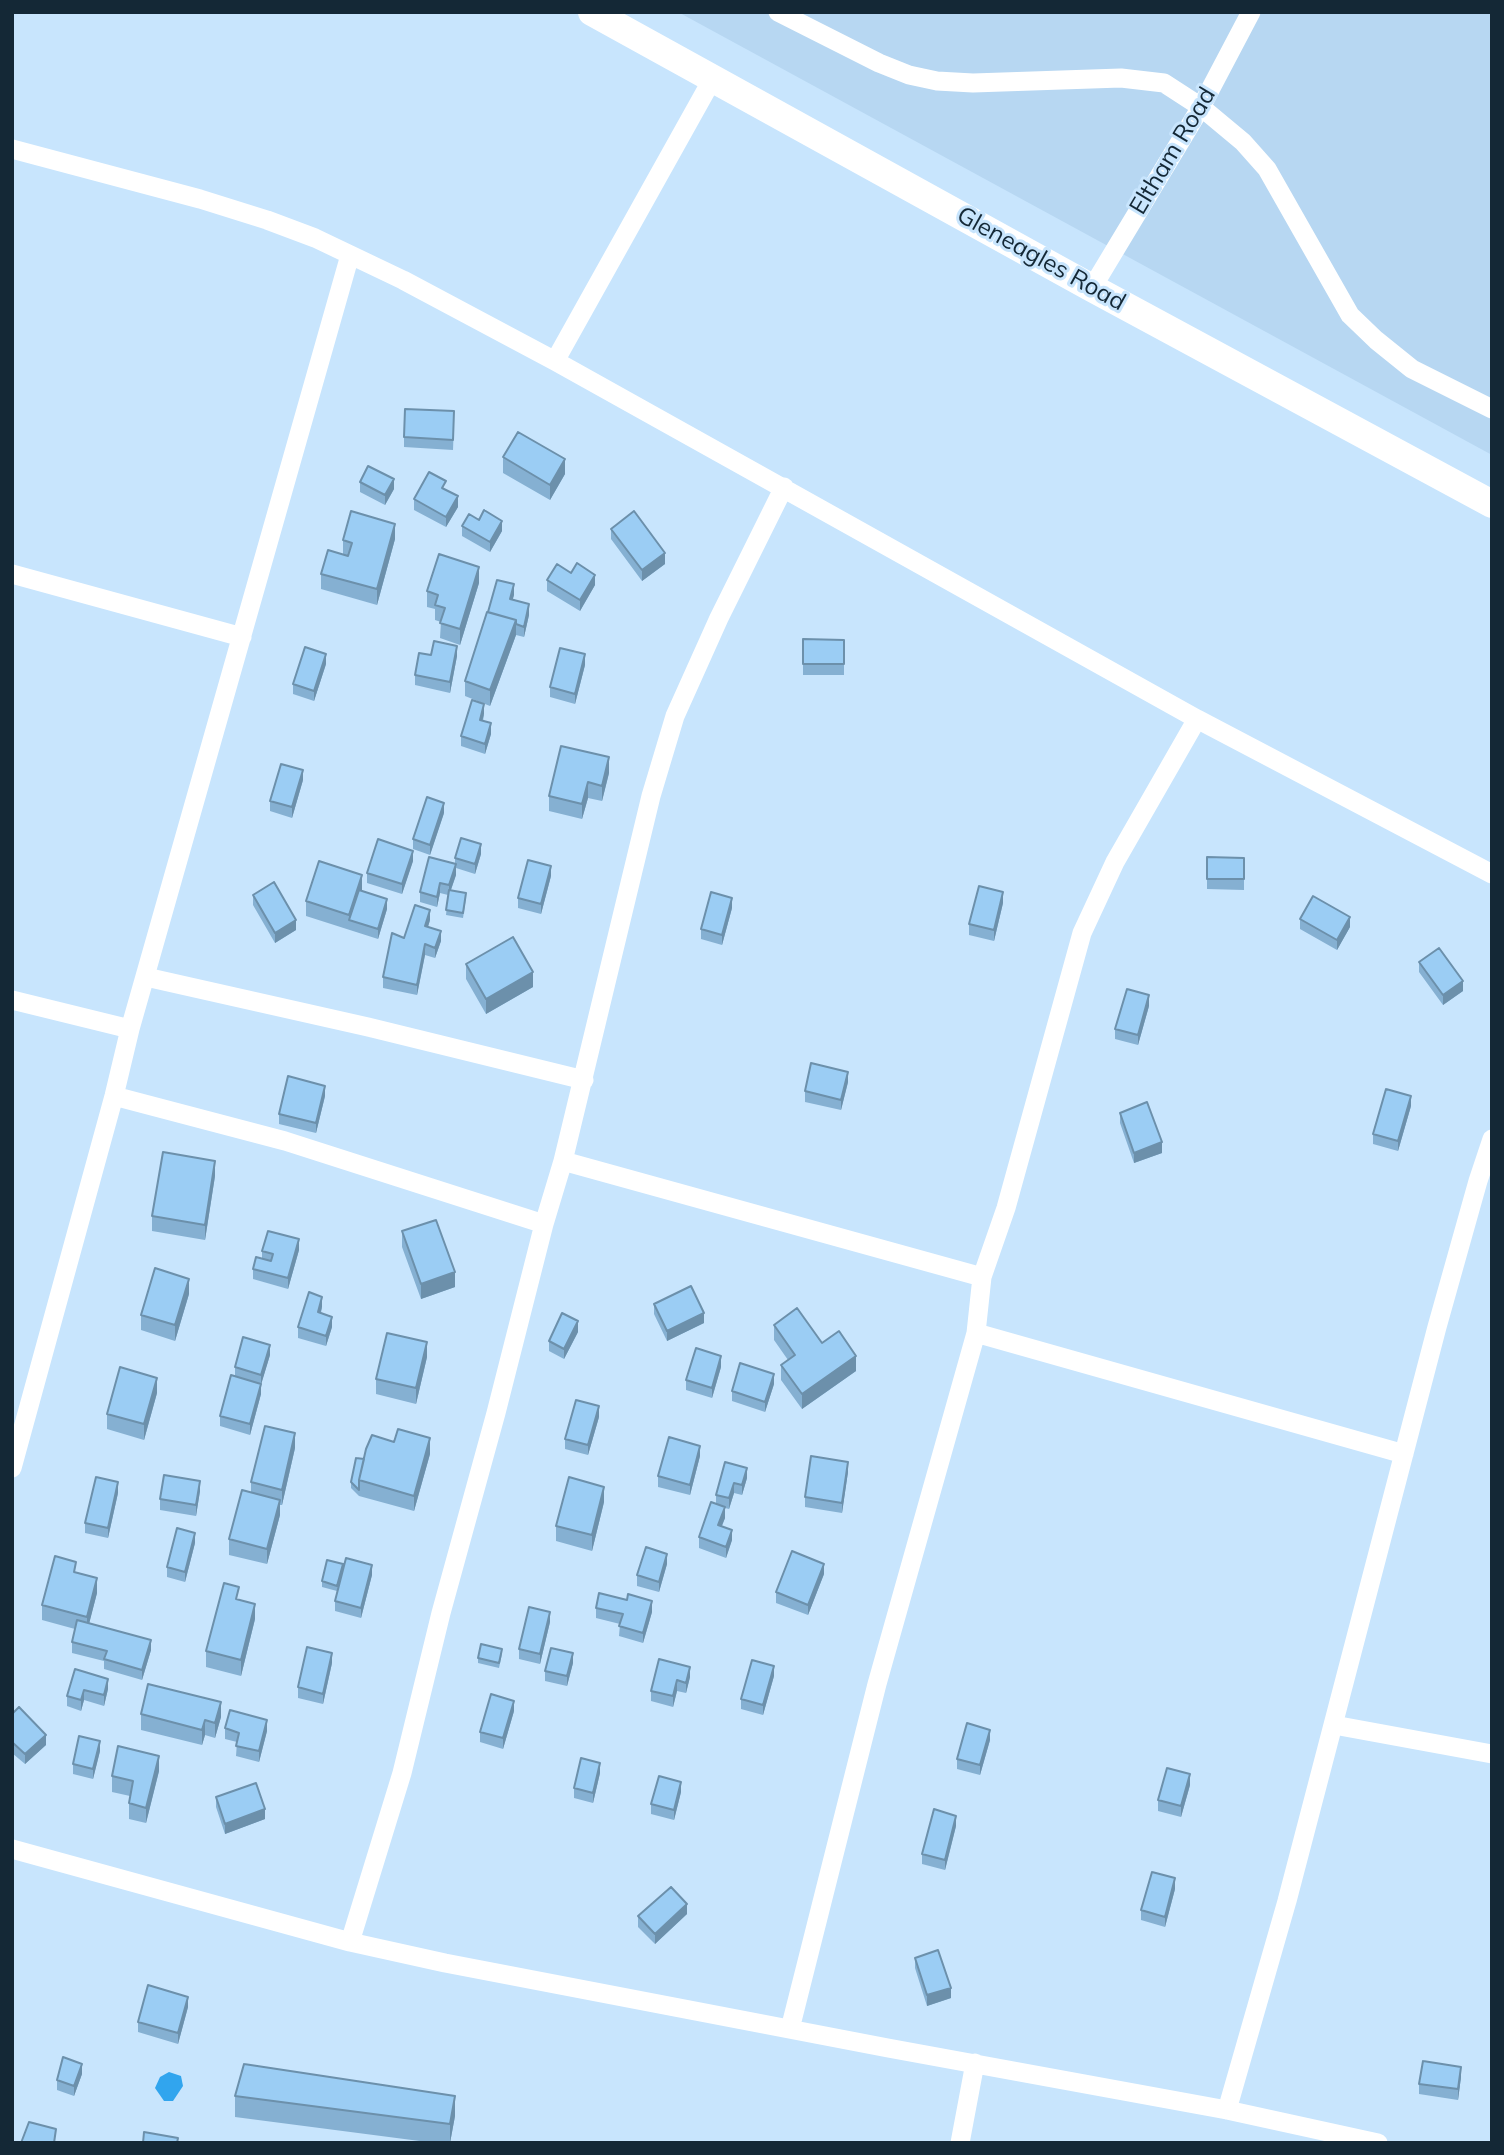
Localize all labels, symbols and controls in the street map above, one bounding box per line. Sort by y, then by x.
street label: Eltham Road [1124,82,1222,220]
street label: Gleneagles Road [952,201,1130,317]

